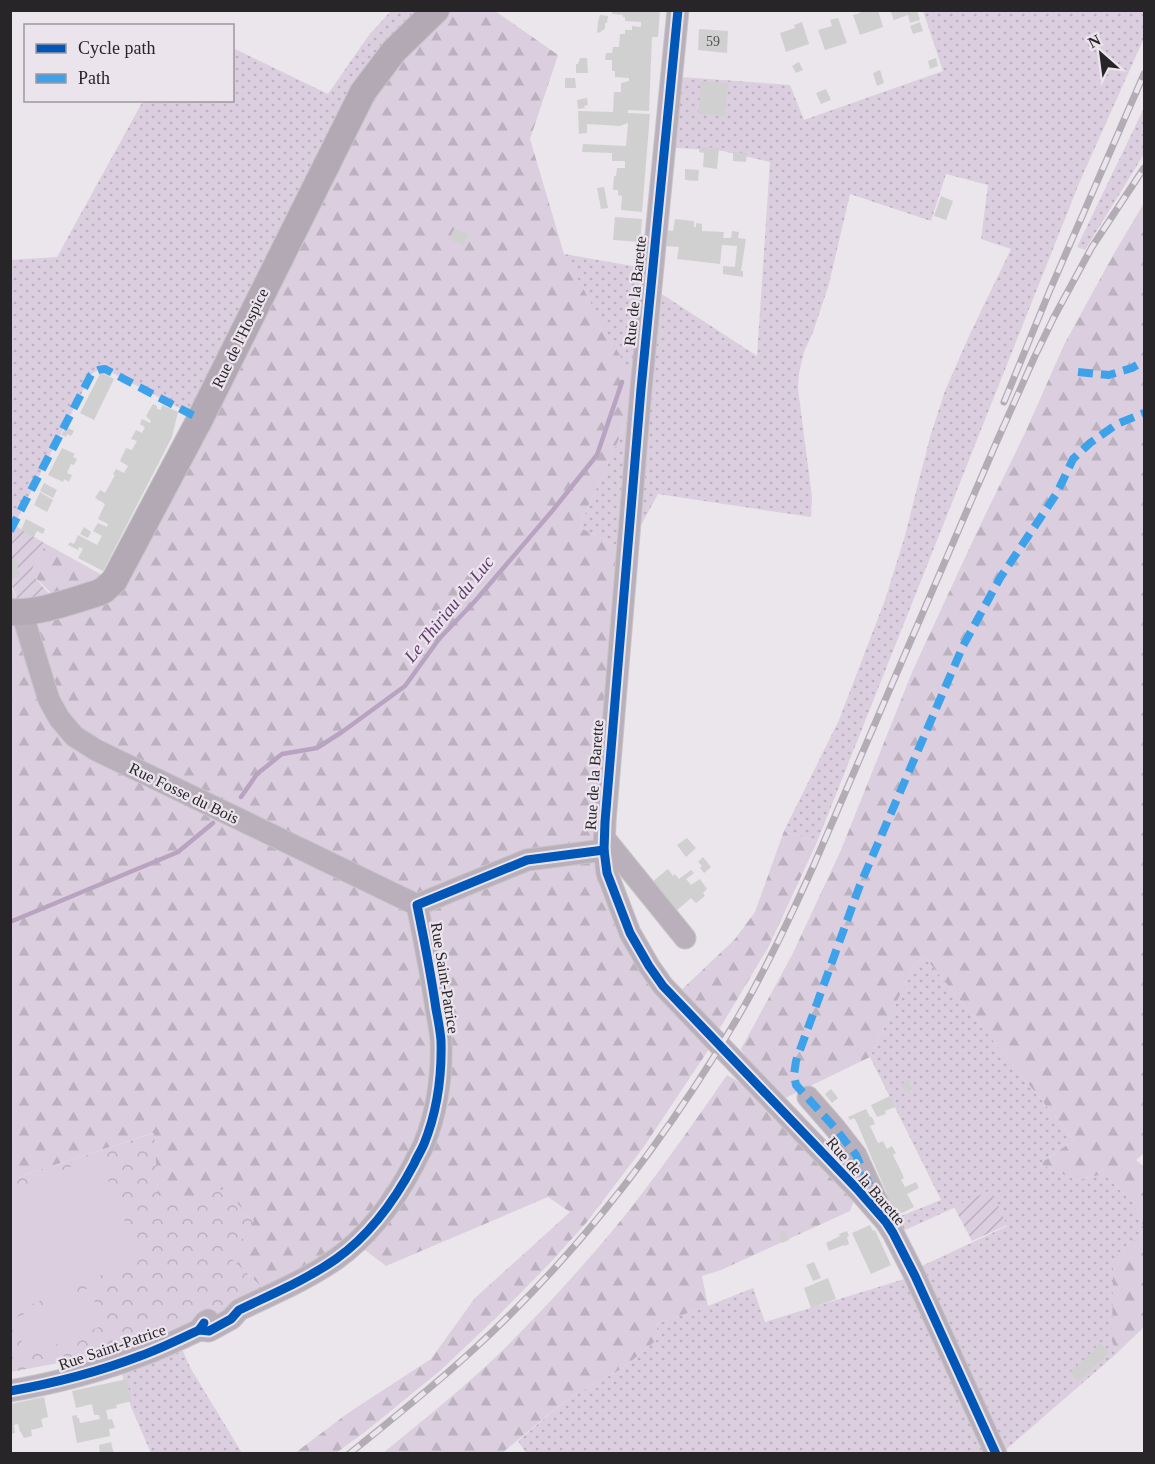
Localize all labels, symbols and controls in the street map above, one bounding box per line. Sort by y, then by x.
legend [24,24,234,102]
north arrow [1071,24,1131,84]
text: N [1085,31,1104,51]
house number: 59 [706,34,720,49]
text: Cycle path [78,38,155,58]
text: Path [78,68,110,88]
street label: Rue de la Barette [621,235,649,347]
street label: Rue de l'Hospice [209,285,272,391]
water label: Le Thiriau du Luc [400,552,498,667]
street label: Rue de la Barette [582,719,606,831]
street label: Rue Fosse du Bois [127,759,241,827]
street label: Rue Saint-Patrice [428,921,462,1035]
street label: Rue de la Barette [823,1134,909,1228]
street label: Rue Saint-Patrice [56,1321,168,1373]

